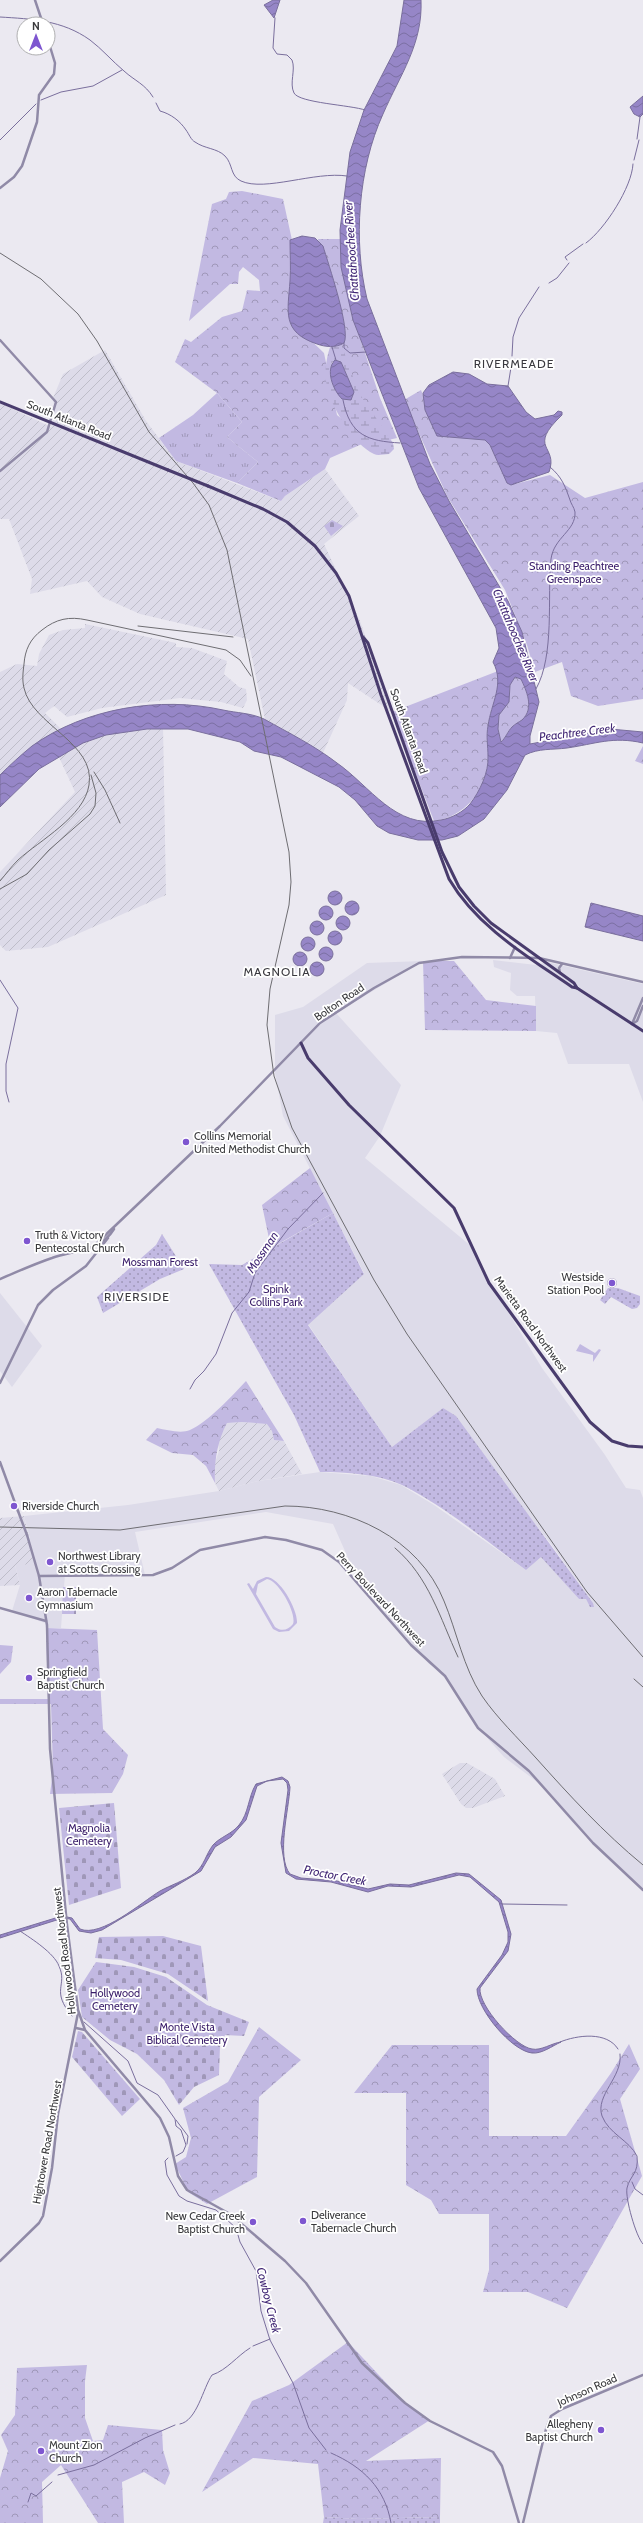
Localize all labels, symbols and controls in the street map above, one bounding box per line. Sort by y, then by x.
north arrow [16,16,56,56]
text: N [32,19,40,33]
water label: Chattahoochee River [340,199,362,301]
district label: RIVERMEADE [474,356,554,371]
street label: South Atlanta Road [25,397,113,443]
park label: Standing Peachtree Greenspace [529,559,619,586]
water label: Chattahoochee River [490,586,543,685]
street label: South Atlanta Road [387,686,431,776]
water label: Peachtree Creek [538,720,617,744]
district label: MAGNOLIA [243,964,311,979]
street label: Bolton Road [311,980,367,1024]
place label: Collins Memorial United Methodist Church [194,1129,310,1156]
marker: Collins Memorial United Methodist Church [181,1137,191,1147]
place label: Truth & Victory Pentecostal Church [35,1228,125,1255]
water label: Mossman [242,1228,281,1276]
marker: Truth & Victory Pentecostal Church [22,1236,32,1246]
park label: Mossman Forest [122,1255,198,1269]
place label: Westside Station Pool [547,1270,604,1297]
street label: Marietta Road Northwest [491,1273,571,1375]
marker: Westside Station Pool [607,1278,617,1288]
park label: Spink Collins Park [249,1282,303,1309]
district label: RIVERSIDE [104,1289,170,1304]
place label: Riverside Church [22,1499,99,1513]
marker: Riverside Church [9,1501,19,1511]
place label: Northwest Library at Scotts Crossing [58,1549,141,1576]
street label: Perry Boulevard Northwest [333,1549,429,1649]
marker: Northwest Library at Scotts Crossing [45,1557,55,1567]
place label: Aaron Tabernacle Gymnasium [37,1585,118,1612]
marker: Aaron Tabernacle Gymnasium [24,1593,34,1603]
place label: Springfield Baptist Church [37,1665,105,1692]
marker: Springfield Baptist Church [24,1673,34,1683]
park label: Magnolia Cemetery [66,1821,112,1848]
water label: Proctor Creek [302,1862,368,1889]
street label: Hollywood Road Northwest [49,1886,79,2015]
park label: Hollywood Cemetery [90,1986,140,2013]
park label: Monte Vista Biblical Cemetery [146,2020,228,2047]
street label: Hightower Road Northwest [29,2079,65,2205]
place label: Deliverance Tabernacle Church [311,2208,397,2235]
place label: New Cedar Creek Baptist Church [166,2209,245,2236]
marker: Deliverance Tabernacle Church [298,2216,308,2226]
marker: New Cedar Creek Baptist Church [248,2217,258,2227]
water label: Cowboy Creek [254,2265,285,2335]
street label: Johnson Road [554,2371,619,2410]
place label: Allegheny Baptist Church [526,2417,593,2444]
marker: Allegheny Baptist Church [596,2425,606,2435]
place label: Mount Zion Church [49,2438,102,2465]
marker: Mount Zion Church [36,2446,46,2456]

